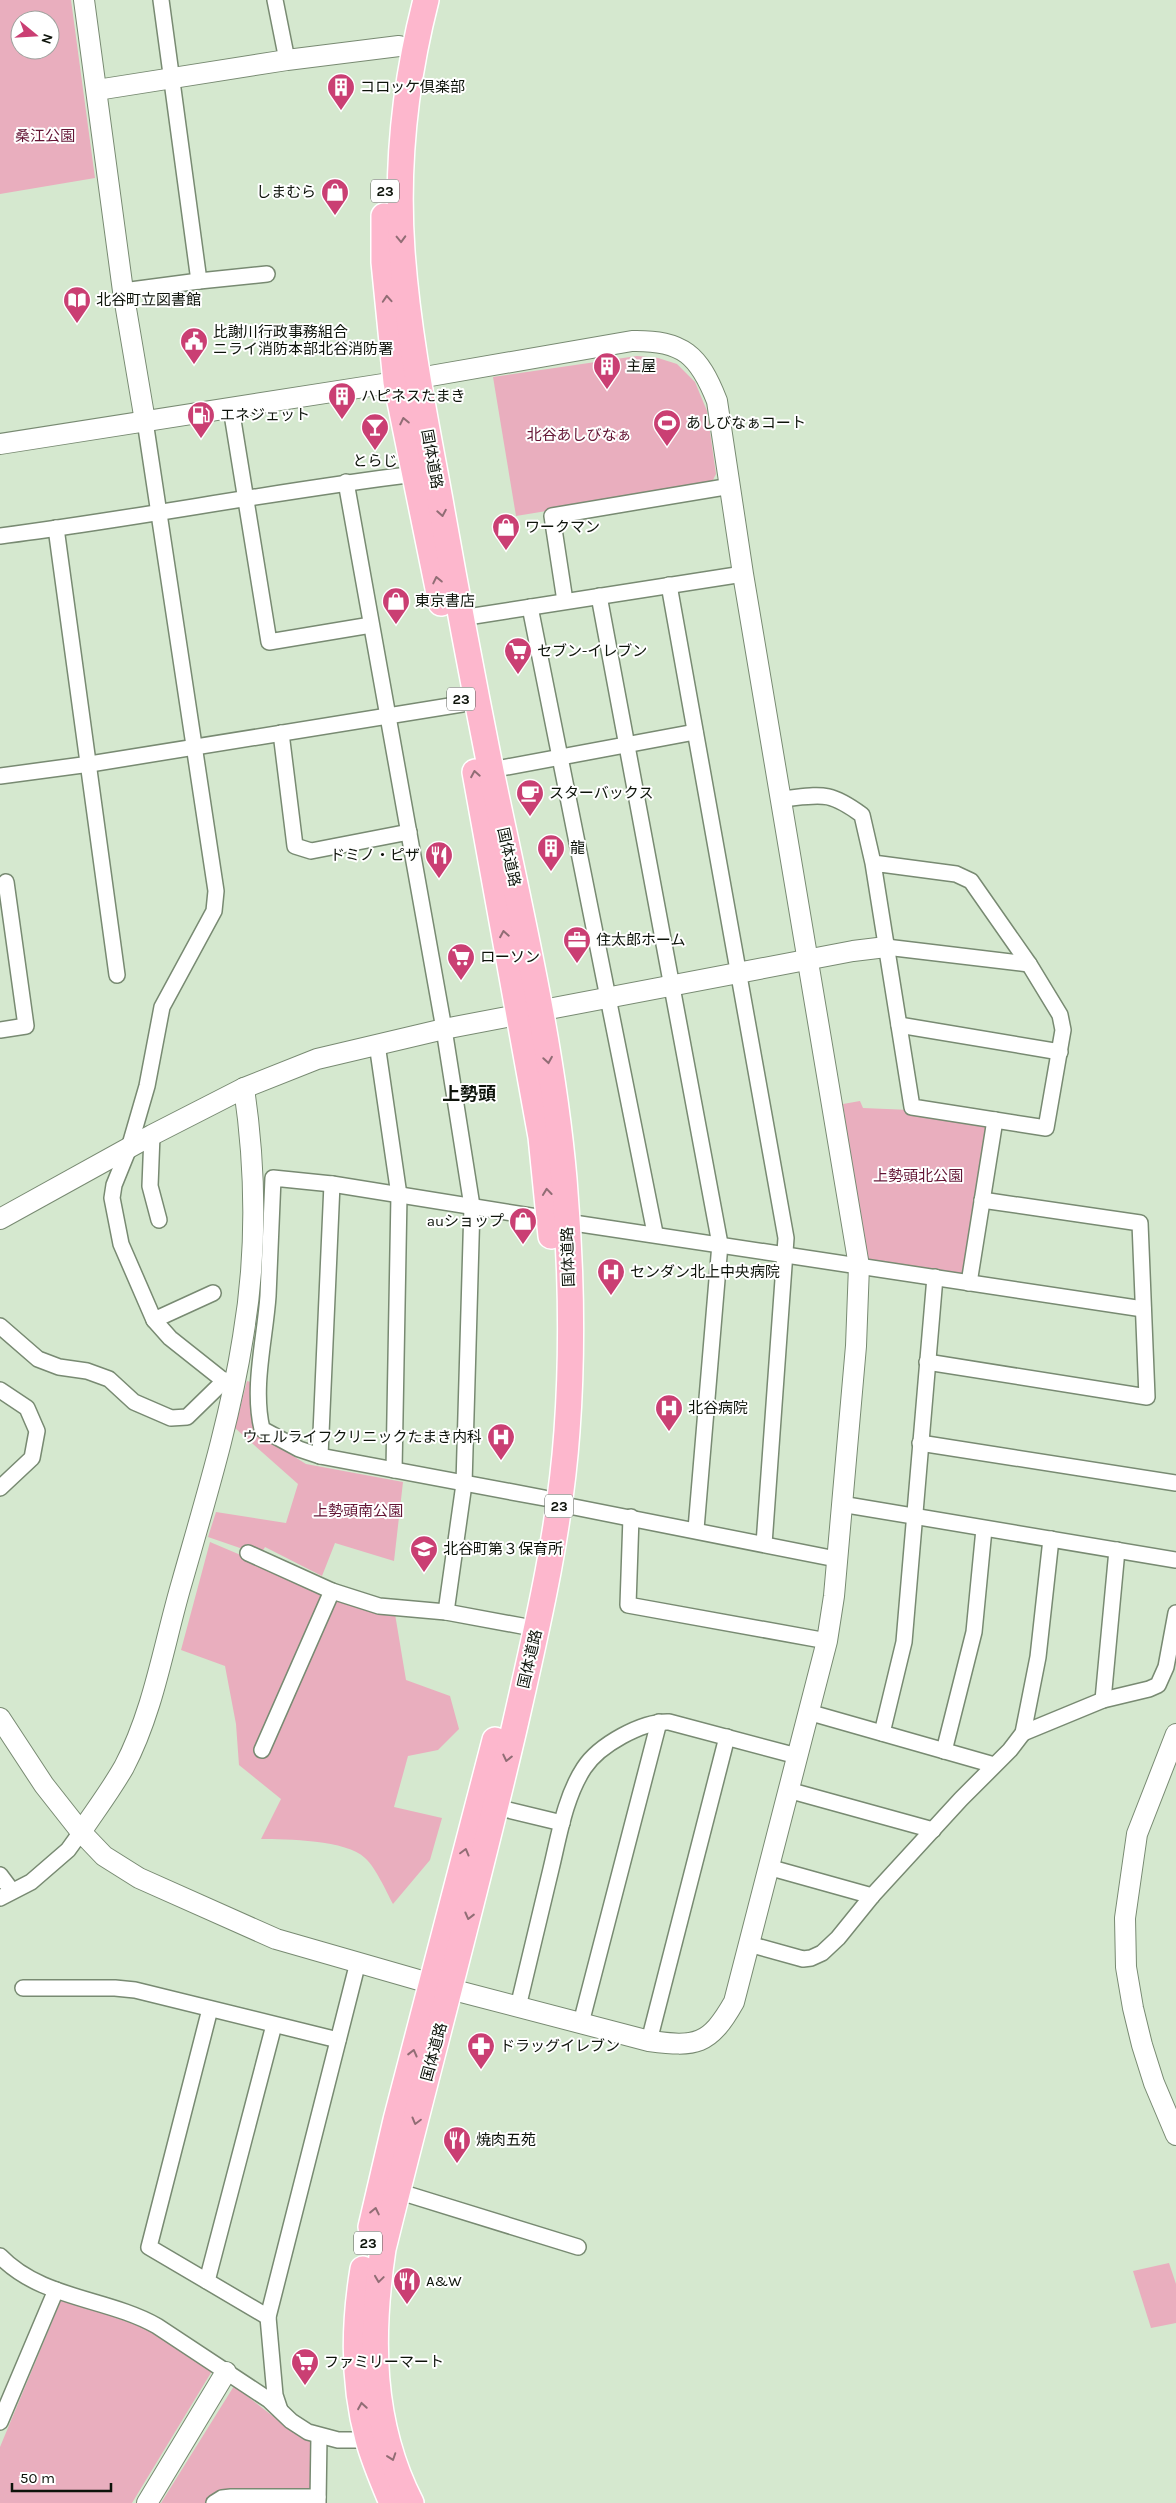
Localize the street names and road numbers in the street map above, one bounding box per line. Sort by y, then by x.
road number: 23 [371,180,399,202]
street label: 国体道路 [418,428,446,490]
road number: 23 [447,688,475,711]
street label: 国体道路 [494,826,524,888]
street label: 国体道路 [558,1227,578,1287]
road number: 23 [545,1494,573,1518]
street label: 国体道路 [514,1628,546,1690]
street label: 国体道路 [418,2021,450,2083]
road number: 23 [354,2232,382,2254]

